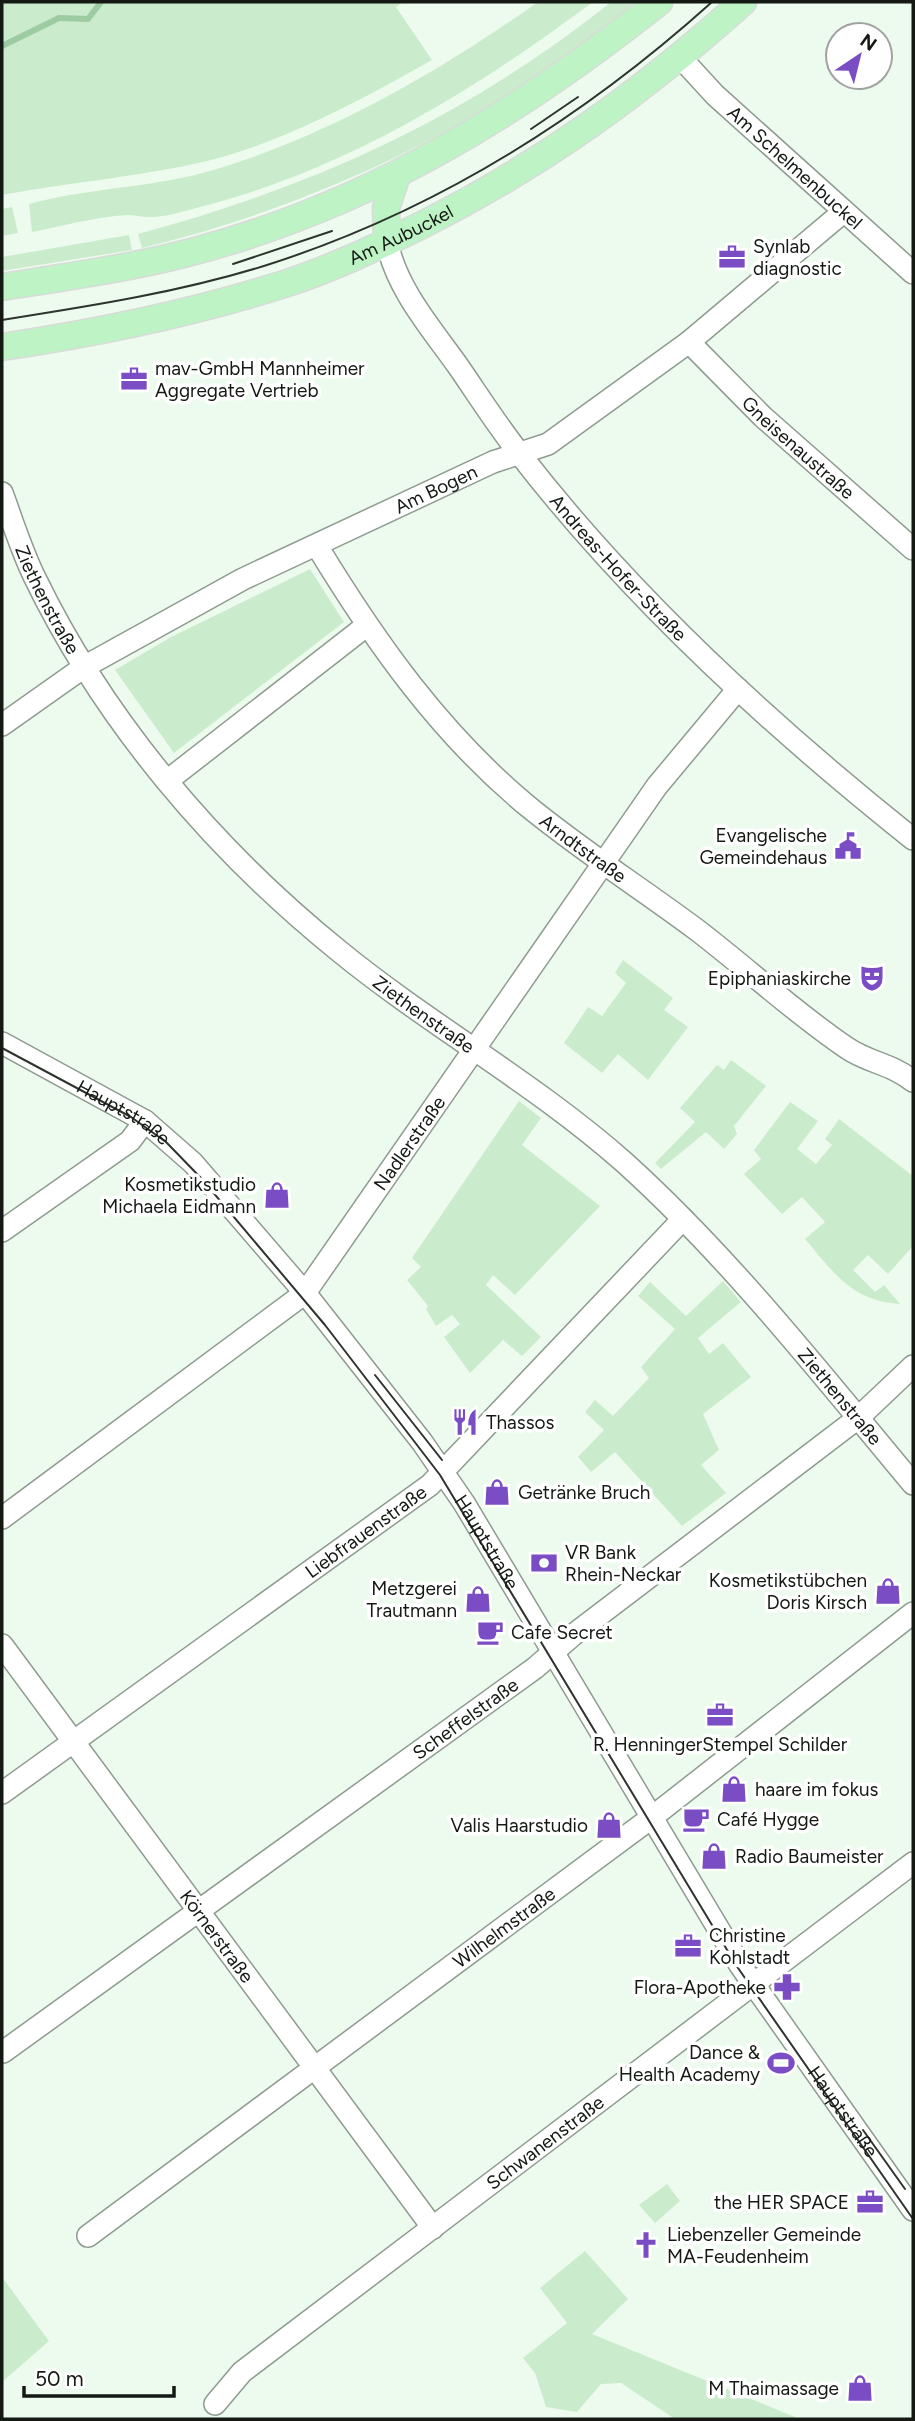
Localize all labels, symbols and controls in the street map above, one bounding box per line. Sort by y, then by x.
north arrow [824,21,894,91]
text: N [856,29,881,56]
street label: Am Schelmenbuckel [723,101,867,234]
street label: Am Aubuckel [345,200,457,270]
place label: Synlab diagnostic [753,235,842,280]
office icon: Synlab diagnostic [717,242,747,272]
place label: mav-GmbH Mannheimer Aggregate Vertrieb [155,357,365,402]
office icon: mav-GmbH Mannheimer Aggregate Vertrieb [119,364,149,394]
street label: Gneisenaustraße [737,391,859,504]
street label: Am Bogen [391,460,481,518]
street label: Andreas-Hofer-Straße [545,490,691,646]
street label: Ziethenstraße [10,542,85,658]
street label: Arndtstraße [535,809,631,888]
place label: Evangelische Gemeindehaus [699,824,827,869]
public building icon: Evangelische Gemeindehaus [833,831,863,861]
theatre icon: Epiphaniaskirche [857,963,887,993]
place label: Epiphaniaskirche [708,967,851,990]
street label: Ziethenstraße [368,971,479,1058]
street label: Hauptstraße [73,1075,175,1150]
street label: Nadlerstraße [369,1092,450,1195]
place label: Kosmetikstudio Michaela Eidmann [102,1173,256,1218]
shop icon: Kosmetikstudio Michaela Eidmann [262,1180,292,1210]
street label: Ziethenstraße [793,1344,887,1450]
restaurant icon: Thassos [450,1407,480,1437]
place label: Thassos [486,1411,555,1434]
shop icon: Getränke Bruch [482,1477,512,1507]
street label: Liebfrauenstraße [301,1480,431,1583]
place label: Getränke Bruch [518,1481,650,1504]
street label: Hauptstraße [450,1490,524,1594]
place label: VR Bank Rhein-Neckar [565,1541,682,1586]
bank icon: VR Bank Rhein-Neckar [529,1548,559,1578]
place label: Kosmetikstübchen Doris Kirsch [709,1569,867,1614]
shop icon: Kosmetikstübchen Doris Kirsch [873,1576,903,1606]
place label: Metzgerei Trautmann [366,1577,457,1622]
shop icon: Metzgerei Trautmann [463,1584,493,1614]
cafe icon: Cafe Secret [475,1617,505,1647]
place label: Cafe Secret [511,1621,613,1644]
street label: Scheffelstraße [408,1673,523,1765]
office icon: R. HenningerStempel Schilder [705,1700,735,1730]
place label: R. HenningerStempel Schilder [593,1733,848,1756]
shop icon: haare im fokus [719,1774,749,1804]
place label: haare im fokus [755,1778,879,1801]
cafe icon: Café Hygge [681,1804,711,1834]
place label: Café Hygge [717,1808,819,1831]
shop icon: Valis Haarstudio [594,1810,624,1840]
place label: Valis Haarstudio [450,1814,588,1837]
shop icon: Radio Baumeister [699,1841,729,1871]
place label: Radio Baumeister [735,1845,884,1868]
street label: Wilhelmstraße [449,1882,560,1973]
street label: Körnerstraße [175,1885,259,1987]
place label: Christine Kohlstadt [709,1924,790,1969]
office icon: Christine Kohlstadt [673,1931,703,1961]
pharmacy icon: Flora-Apotheke [772,1972,802,2002]
place label: Flora-Apotheke [634,1976,766,1999]
place label: Dance & Health Academy [619,2041,761,2086]
sports icon: Dance & Health Academy [766,2048,796,2078]
street label: Hauptstraße [803,2062,883,2162]
street label: Schwanenstraße [482,2091,609,2195]
office icon: the HER SPACE [855,2187,885,2217]
place label: the HER SPACE [714,2191,849,2214]
place label: Liebenzeller Gemeinde MA-Feudenheim [667,2223,861,2268]
church icon: Liebenzeller Gemeinde MA-Feudenheim [631,2230,661,2260]
scale bar [24,2354,175,2398]
text: 50 m [35,2366,84,2391]
shop icon: M Thaimassage [845,2373,875,2403]
place label: M Thaimassage [708,2377,839,2400]

